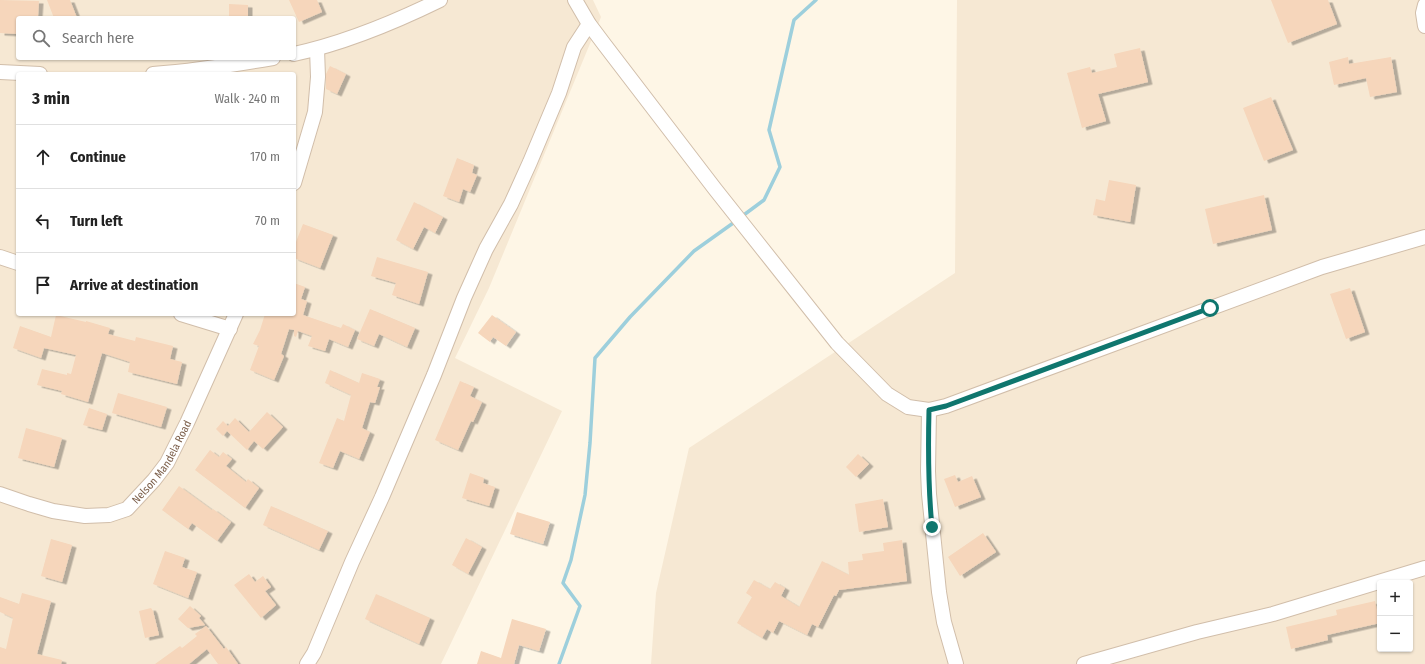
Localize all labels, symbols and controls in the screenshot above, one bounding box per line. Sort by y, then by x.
search box [16,16,296,60]
icon: search [30,27,52,49]
text: Search here [62,29,134,47]
text: 3 min [32,88,70,109]
text: Walk · 240 m [214,91,280,106]
icon: ahead [32,146,54,168]
text: Continue [70,148,126,166]
text: 170 m [250,149,280,164]
icon: left [32,210,54,232]
text: Turn left [70,212,123,230]
text: 70 m [255,213,280,228]
icon: arrive [32,274,54,296]
text: Arrive at destination [70,276,198,294]
route start [1201,299,1219,317]
street label: Nelson Mandela Road [129,418,194,506]
route end [923,518,941,536]
map controls [1377,580,1413,652]
button: + [1377,580,1413,616]
button: − [1377,616,1413,652]

